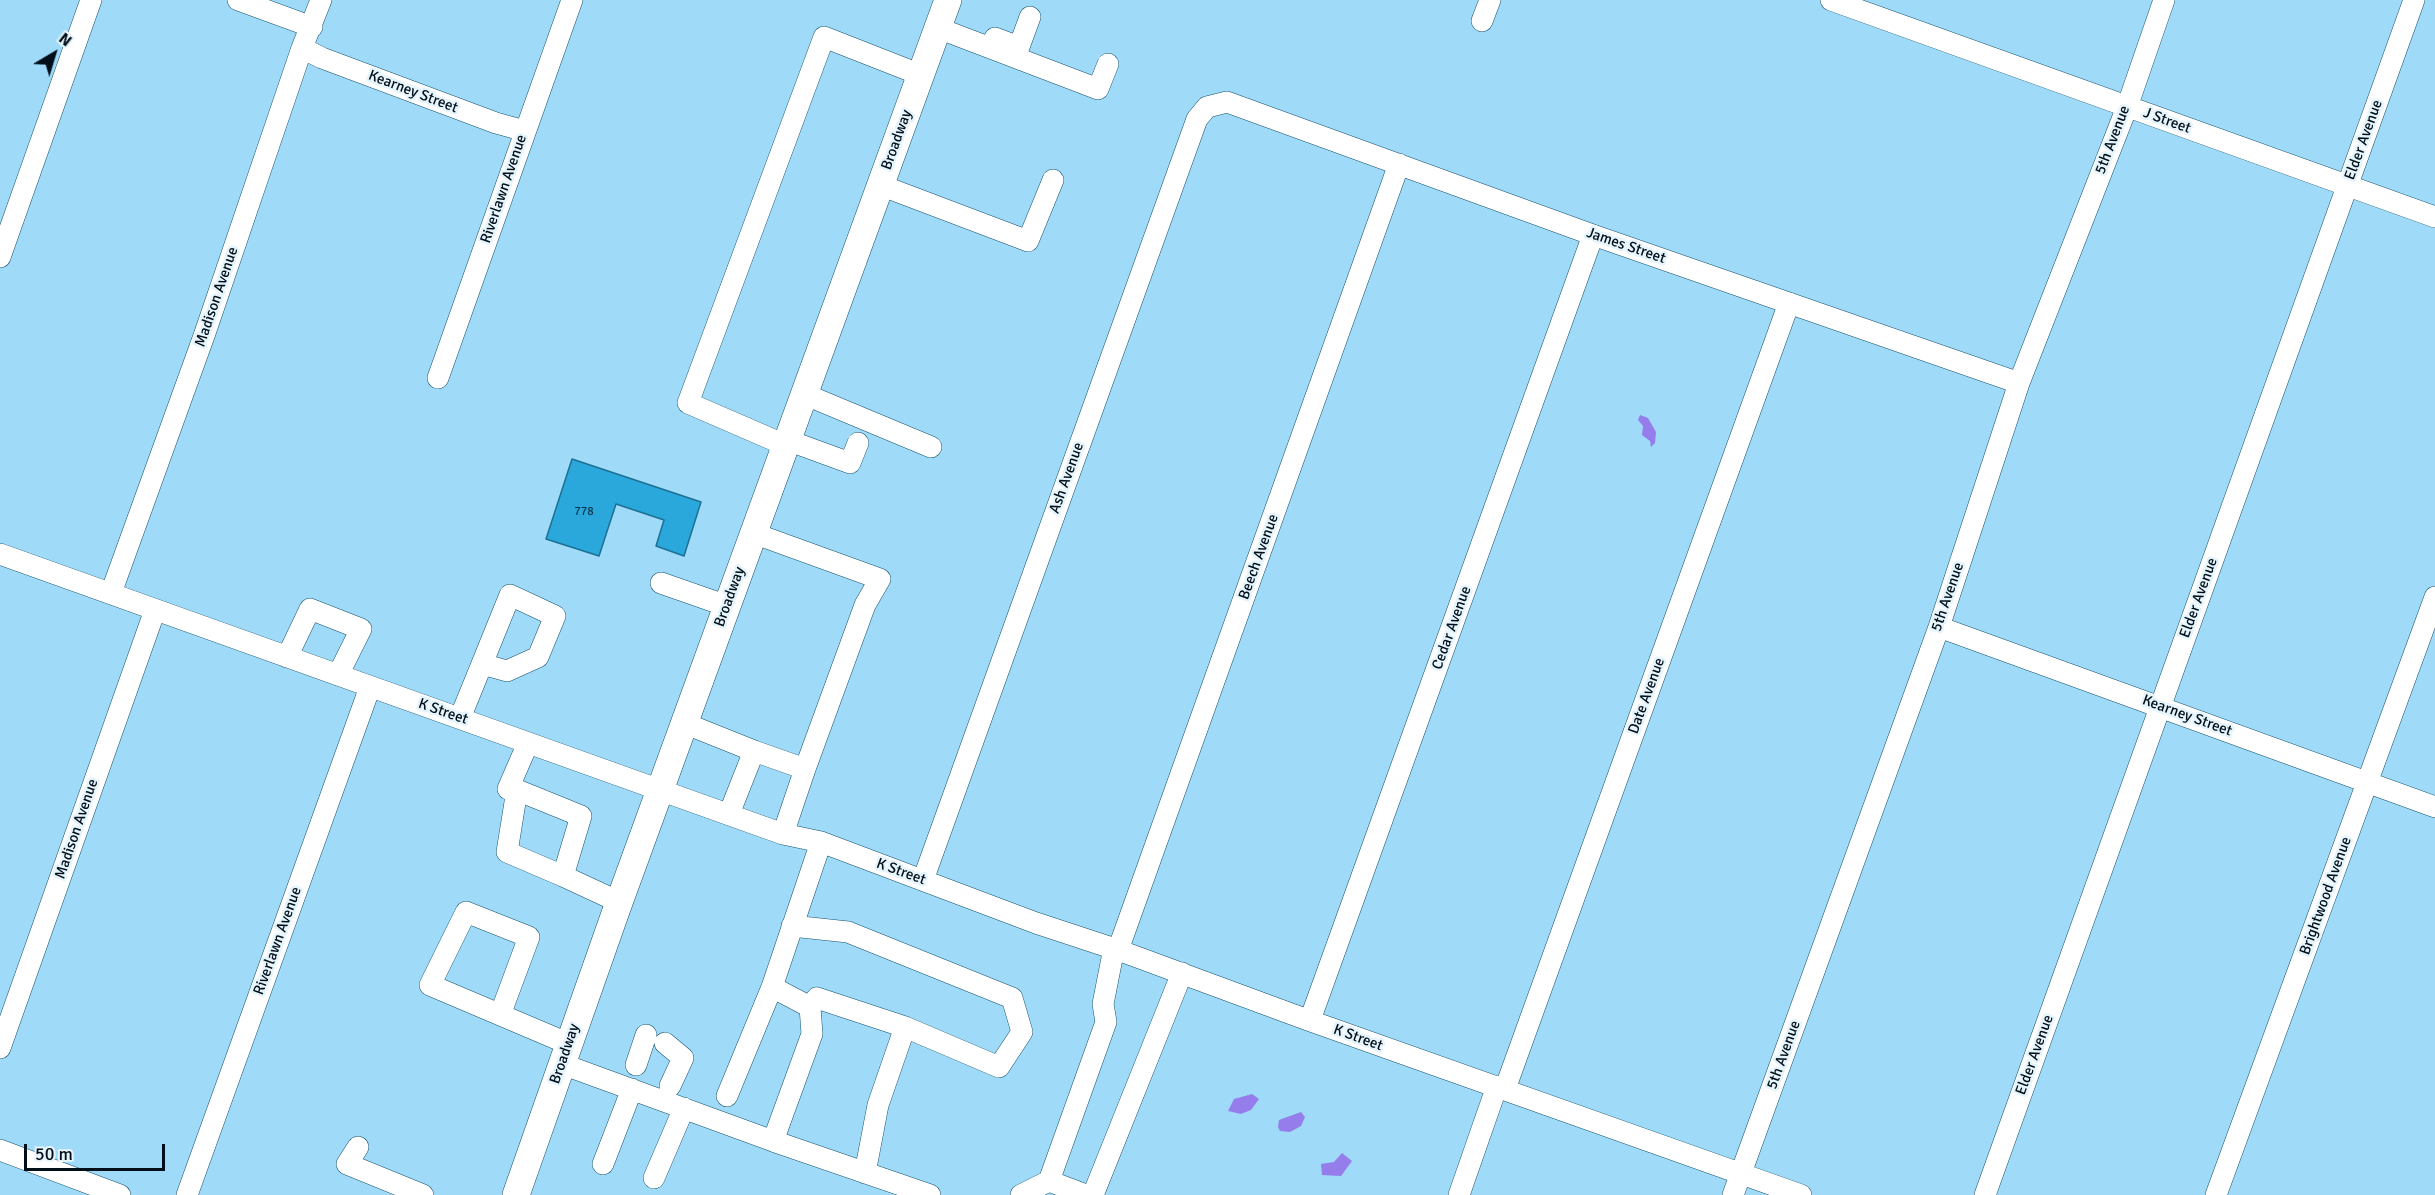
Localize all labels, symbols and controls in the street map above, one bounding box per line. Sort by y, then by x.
north arrow [24,24,84,84]
text: N [55,29,76,51]
street label: Kearney Street [366,67,460,117]
street label: Elder Avenue [2341,97,2387,183]
street label: 5th Avenue [2092,103,2134,177]
street label: J Street [2141,104,2193,138]
street label: Broadway [878,108,916,172]
street label: Riverlawn Avenue [477,132,531,246]
street label: James Street [1584,224,1668,268]
street label: Madison Avenue [191,245,243,349]
street label: Ash Avenue [1046,440,1088,516]
house number: 778 [574,505,594,519]
street label: Beech Avenue [1235,512,1283,602]
street label: Elder Avenue [2176,555,2222,641]
street label: 5th Avenue [1928,560,1968,634]
street label: Broadway [711,565,749,629]
street label: Cedar Avenue [1429,584,1475,672]
street label: Date Avenue [1625,655,1669,737]
street label: Kearney Street [2140,691,2234,741]
street label: K Street [416,695,470,729]
street label: Madison Avenue [51,777,103,881]
street label: Brightwood Avenue [2296,834,2356,958]
street label: K Street [874,855,928,889]
street label: Riverlawn Avenue [250,885,306,997]
street label: Elder Avenue [2012,1012,2058,1098]
street label: 5th Avenue [1763,1018,1805,1092]
street label: K Street [1331,1021,1385,1055]
street label: Broadway [546,1022,584,1086]
scale bar [27,1132,168,1170]
text: 50 m [35,1143,73,1165]

